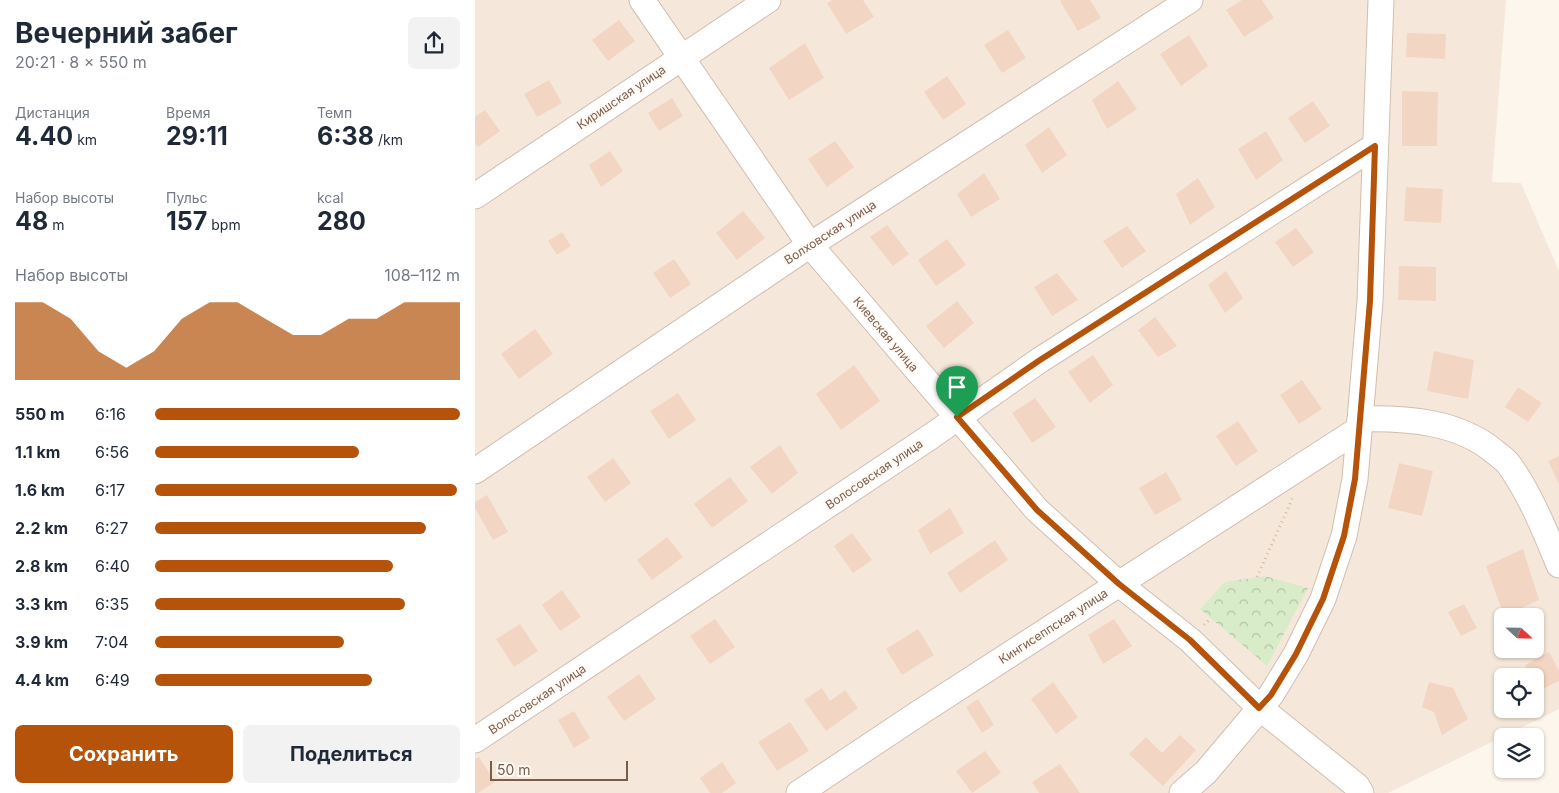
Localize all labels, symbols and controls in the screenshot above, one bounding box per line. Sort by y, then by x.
text: Вечерний забег [15,16,238,50]
button: share [408,17,460,69]
text: 20:21 · 8 × 550 m [15,52,147,72]
street label: Киришская улица [574,62,668,132]
text: Дистанция [15,104,90,121]
text: Время [166,104,210,121]
text: Темп [317,104,352,121]
text: 4.40 [15,121,73,151]
text: 29:11 [166,121,228,151]
text: 6:38 [317,121,374,151]
text: km [73,131,97,148]
text: /km [374,131,403,148]
text: Набор высоты [15,189,114,206]
text: Пульс [166,189,208,206]
text: kcal [317,189,344,206]
street label: Волховская улица [781,197,879,267]
text: 48 [15,206,48,236]
text: 157 [166,206,207,236]
text: 280 [317,206,366,236]
text: m [48,216,64,233]
text: bpm [207,216,241,233]
text: Набор высоты [15,265,128,285]
text: 108–112 m [384,265,460,285]
street label: Киевская улица [850,293,922,375]
pin [936,366,978,417]
icon: arrive [943,373,971,401]
text: 550 m [15,404,65,424]
text: 6:16 [95,404,126,424]
street label: Волосовская улица [822,436,926,512]
text: 1.1 km [15,442,60,462]
text: 6:56 [95,442,129,462]
text: 1.6 km [15,480,65,500]
text: 6:17 [95,480,125,500]
text: 2.2 km [15,518,68,538]
text: 6:27 [95,518,128,538]
text: 2.8 km [15,556,68,576]
text: 6:40 [95,556,130,576]
street label: Кингисеппская улица [996,585,1110,667]
text: 3.3 km [15,594,68,614]
text: 6:35 [95,594,129,614]
north arrow [1494,608,1544,658]
map controls [1494,608,1544,778]
text: 3.9 km [15,632,68,652]
text: 7:04 [95,632,129,652]
street label: Волосовская улица [485,661,589,737]
button: locate [1494,668,1544,718]
text: 4.4 km [15,670,69,690]
text: 6:49 [95,670,130,690]
button: Сохранить [15,725,233,783]
button: Поделиться [243,725,460,783]
button: layers [1494,728,1544,778]
scale bar [490,758,627,781]
text: 50 m [497,761,531,778]

